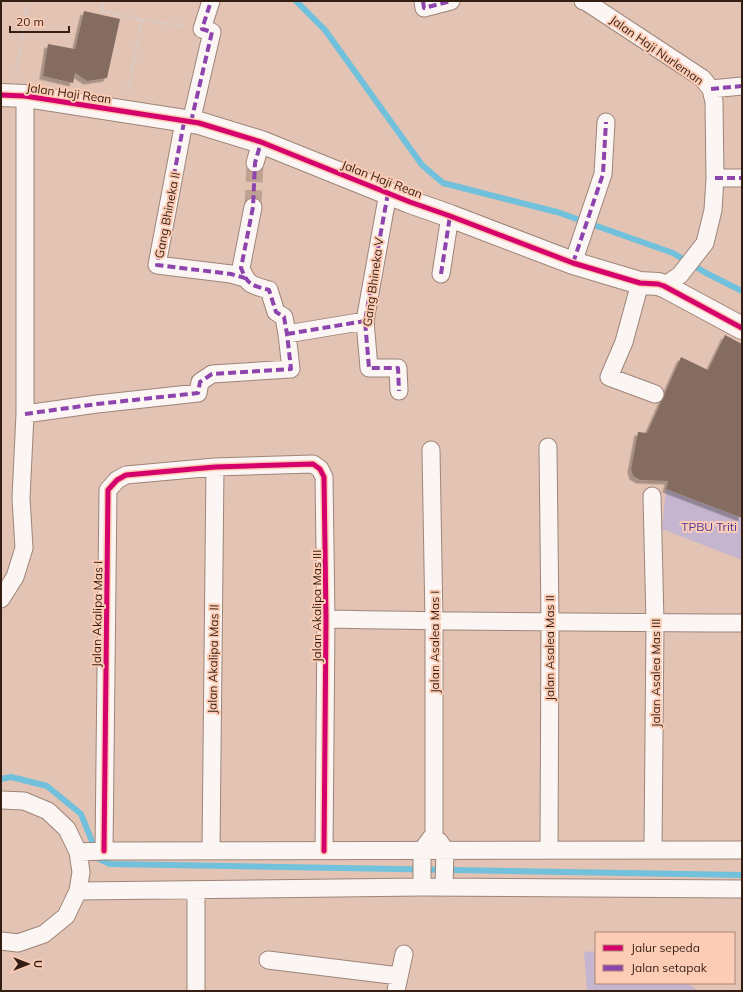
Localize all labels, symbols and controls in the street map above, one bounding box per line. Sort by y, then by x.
scale bar [10,8,69,34]
street label: Jalan Haji Nurleman [607,12,707,88]
text: 20 m [16,14,44,29]
street label: Jalan Haji Rean [26,80,112,106]
street label: Jalan Haji Rean [339,157,425,201]
street label: Gang Bhineka II [151,171,183,259]
street label: Gang Bhineka V [359,236,387,328]
park label: TPBU Triti [681,519,737,534]
street label: Jalan Akalipa Mas III [309,550,324,662]
street label: Jalan Akalipa Mas I [89,561,105,667]
street label: Jalan Asalea Mas I [427,591,442,693]
street label: Jalan Asalea Mas II [542,595,557,701]
street label: Jalan Akalipa Mas II [205,604,221,714]
street label: Jalan Asalea Mas III [648,619,663,727]
legend [595,932,735,984]
text: Jalur sepeda [631,940,700,955]
north arrow [8,944,48,984]
text: U [31,960,45,968]
text: Jalan setapak [631,960,708,975]

